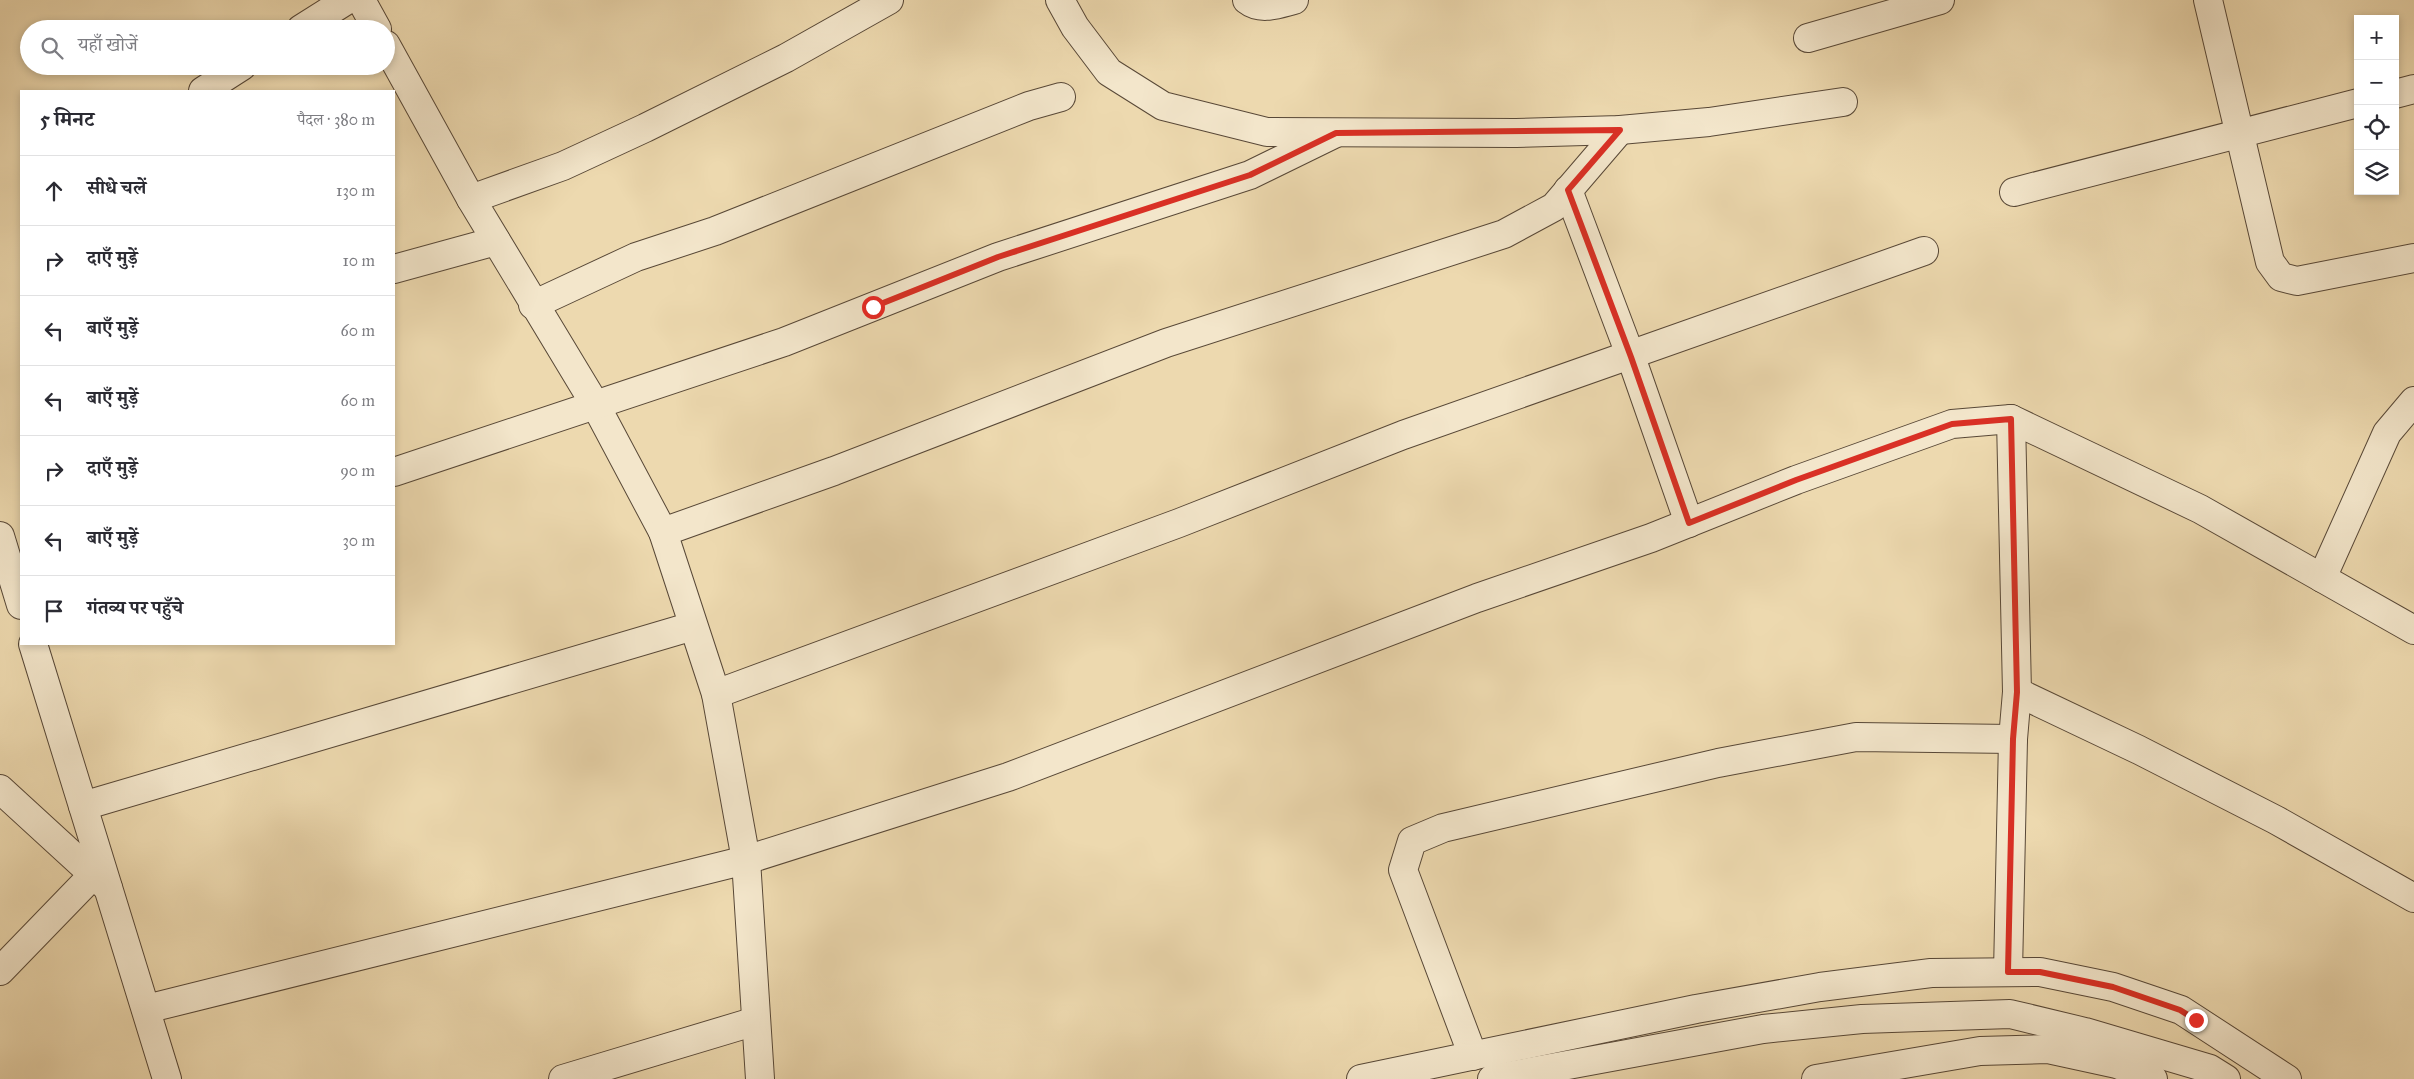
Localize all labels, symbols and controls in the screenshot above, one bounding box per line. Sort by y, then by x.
map controls [2354,15,2399,195]
button: + [2354,15,2399,60]
search box [20,20,395,75]
text: यहाँ खोजें [78,33,138,56]
icon: search [38,34,66,62]
button: − [2354,60,2399,105]
button: locate [2354,105,2399,150]
text: 5 मिनट [40,106,94,132]
text: पैदल · 380 m [297,110,375,129]
button: layers [2354,150,2399,195]
text: सीधे चलें [87,176,146,199]
icon: ahead [40,177,68,205]
text: 130 m [336,181,375,200]
text: दाएँ मुड़ें [87,246,138,269]
icon: right [40,247,68,275]
text: 10 m [343,251,375,270]
route start [862,296,885,319]
text: बाएँ मुड़ें [87,316,138,339]
icon: left [40,317,68,345]
text: 60 m [341,321,375,340]
text: बाएँ मुड़ें [87,386,138,409]
icon: left [40,387,68,415]
text: 60 m [341,391,375,410]
text: दाएँ मुड़ें [87,456,138,479]
icon: right [40,457,68,485]
text: 90 m [340,461,375,480]
text: बाएँ मुड़ें [87,526,138,549]
icon: left [40,527,68,555]
text: 30 m [342,531,375,550]
text: गंतव्य पर पहुँचे [87,596,183,619]
icon: arrive [40,597,68,625]
route end [2185,1009,2208,1032]

